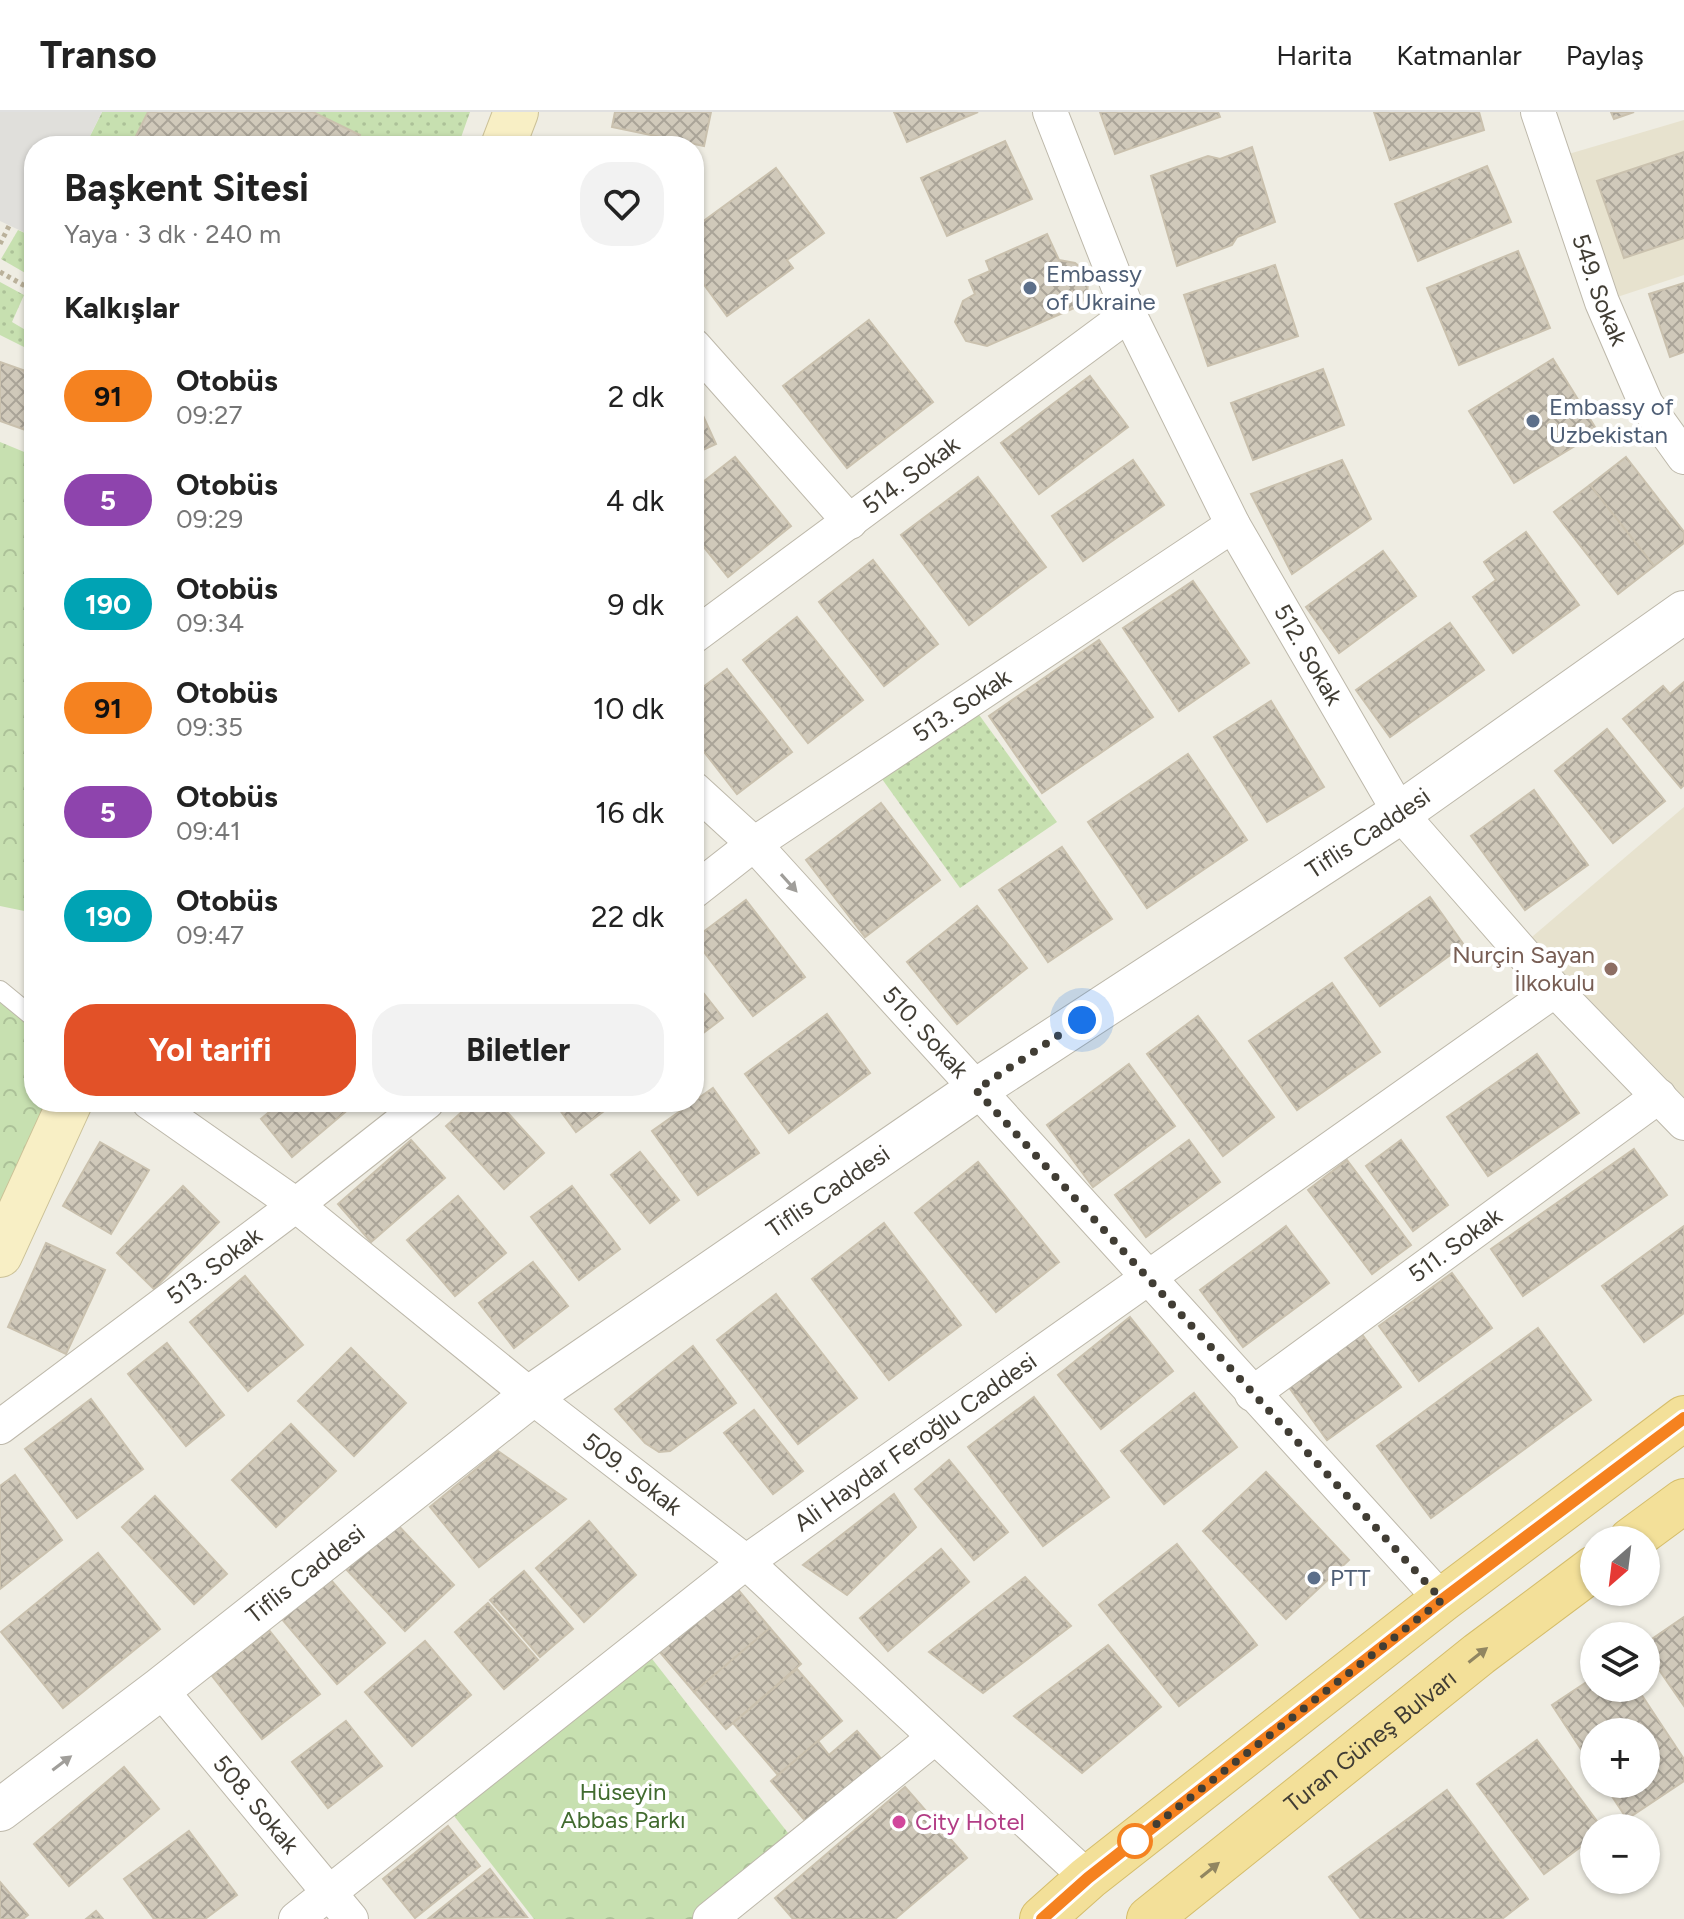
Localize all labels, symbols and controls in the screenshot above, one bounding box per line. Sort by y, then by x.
text: Transo [40,32,157,78]
text: Harita [1276,38,1352,72]
text: Katmanlar [1396,38,1522,72]
text: Paylaş [1566,38,1644,72]
button: heart [580,162,664,246]
text: Başkent Sitesi [64,165,309,211]
text: Yaya · 3 dk · 240 m [64,218,281,250]
street label: 549. Sokak [1566,230,1634,350]
place label: Embassy of Ukraine [1046,259,1156,316]
marker: Embassy of Ukraine [1021,279,1039,297]
text: Kalkışlar [64,289,180,326]
text: Otobüs [176,362,278,399]
text: 2 dk [608,378,664,415]
text: 91 [94,379,122,413]
place label: Embassy of Uzbekistan [1549,392,1674,449]
text: 09:27 [176,399,242,431]
marker: Embassy of Uzbekistan [1524,412,1542,430]
street label: 514. Sokak [856,429,965,520]
text: Otobüs [176,466,278,503]
text: 4 dk [606,482,664,519]
text: 5 [100,483,116,517]
text: 09:29 [176,503,243,535]
text: Otobüs [176,570,278,607]
text: 9 dk [607,586,664,623]
text: 190 [85,587,131,621]
street label: 512. Sokak [1268,599,1349,710]
text: 09:34 [176,607,244,639]
street label: 513. Sokak [907,662,1016,748]
text: Otobüs [176,674,278,711]
text: 10 dk [593,690,664,727]
text: 91 [94,691,122,725]
text: 09:35 [176,711,243,743]
text: Otobüs [176,778,278,815]
street label: Tiflis Caddesi [1300,781,1436,885]
text: 16 dk [595,794,664,831]
text: 5 [100,795,116,829]
text: 09:41 [176,815,241,847]
one-way arrow [780,873,797,893]
text: Otobüs [176,882,278,919]
text: 22 dk [591,898,664,935]
text: 190 [85,899,131,933]
text: 09:47 [176,919,244,951]
place label: Nurçin Sayan İlkokulu [1452,940,1595,997]
marker: Nurçin Sayan İlkokulu [1602,960,1620,978]
street label: 510. Sokak [877,980,975,1084]
your location [1062,1000,1102,1040]
button: Yol tarifi [64,1004,356,1096]
button: Biletler [372,1004,664,1096]
street label: Tiflis Caddesi [761,1139,895,1244]
street label: 511. Sokak [1403,1201,1508,1288]
street label: 513. Sokak [161,1220,268,1311]
street label: Ali Haydar Feroğlu Caddesi [788,1346,1042,1537]
street label: 509. Sokak [577,1426,688,1521]
street label: Tiflis Caddesi [240,1518,370,1629]
north arrow [1580,1526,1660,1606]
map controls [1580,1526,1660,1894]
place label: PTT [1330,1563,1370,1592]
marker: PTT [1305,1569,1323,1587]
button: layers [1580,1622,1660,1702]
one-way arrow [1468,1647,1488,1663]
street label: Turan Güneş Bulvarı [1278,1663,1462,1819]
button: + [1580,1718,1660,1798]
street label: 508. Sokak [207,1749,306,1859]
one-way arrow [52,1756,72,1772]
park label: Hüseyin Abbas Parkı [561,1777,685,1834]
place label: City Hotel [915,1807,1025,1836]
marker: City Hotel [890,1813,908,1831]
button: − [1580,1814,1660,1894]
unlabelled marker [1118,1824,1152,1858]
one-way arrow [1200,1862,1220,1879]

